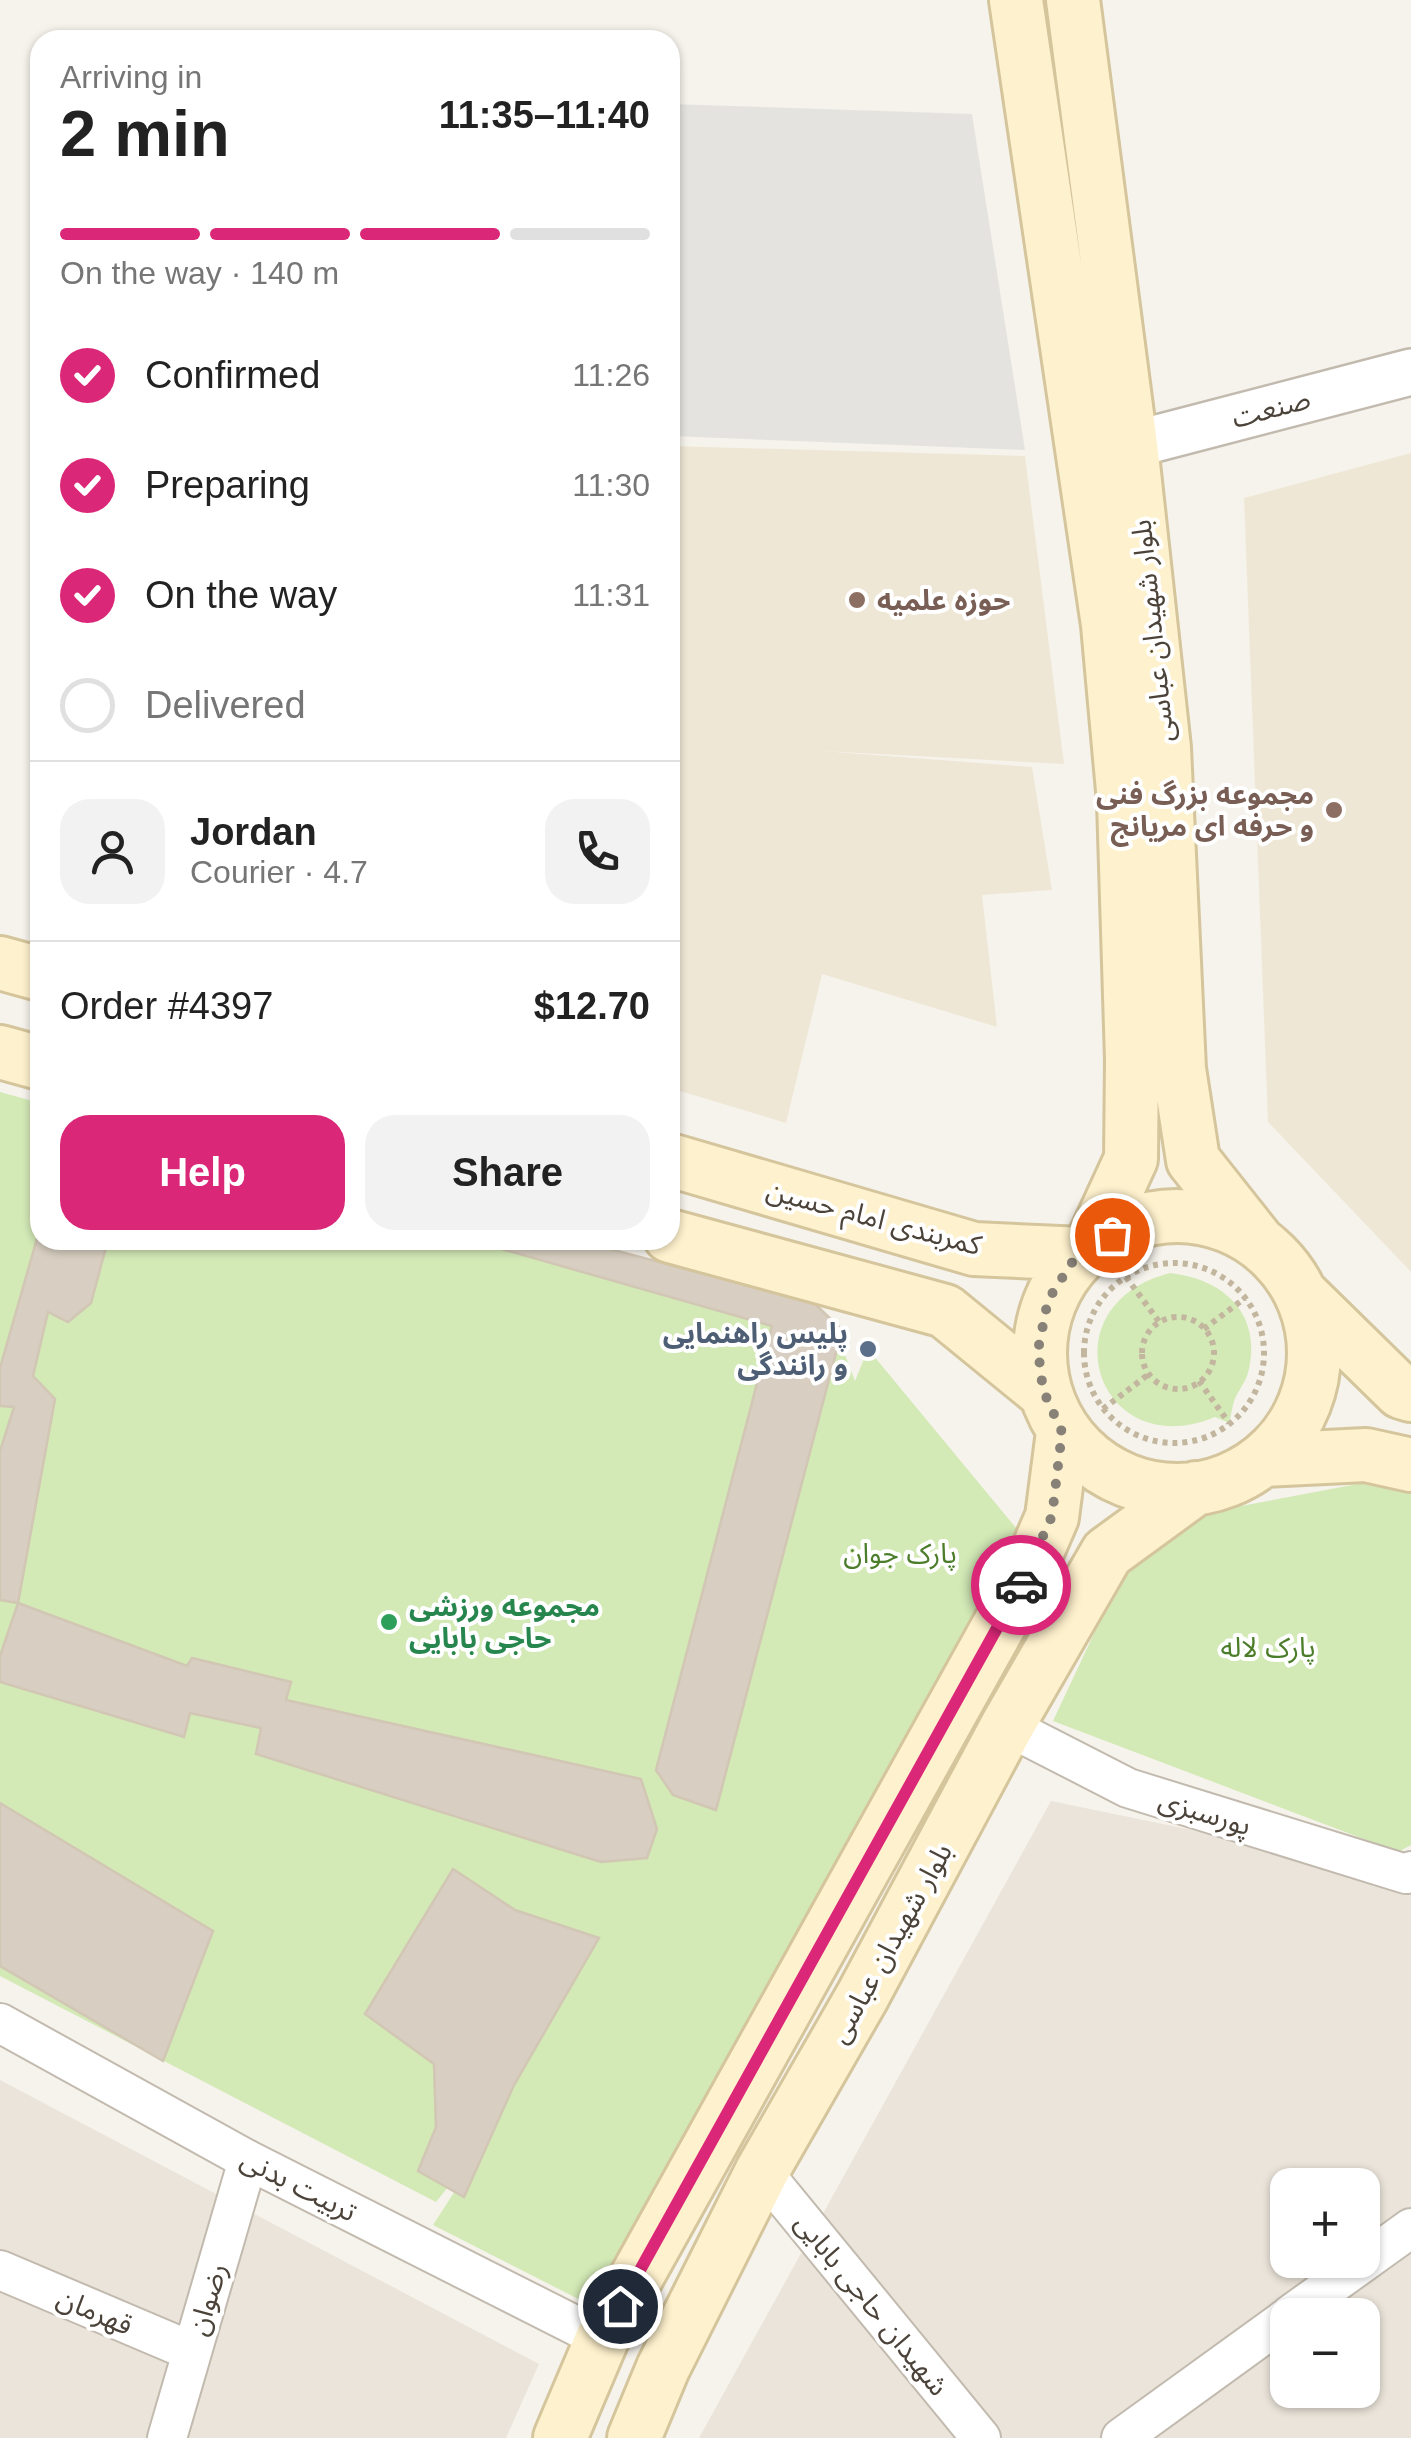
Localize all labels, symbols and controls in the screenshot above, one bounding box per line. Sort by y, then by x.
text: Arriving in [60,59,202,95]
text: 11:35–11:40 [439,94,650,136]
text: 2 min [60,97,230,170]
text: On the way · 140 m [60,255,339,291]
icon: check [60,348,115,403]
text: Confirmed [145,354,320,396]
text: 11:26 [572,357,650,393]
street label: صنعت [1228,383,1314,434]
icon: check [60,458,115,513]
text: Preparing [145,464,310,506]
text: 11:30 [572,467,650,503]
street label: بلوار شهیدان عباسی [1125,518,1181,744]
icon: check [60,568,115,623]
text: On the way [145,574,337,616]
text: 11:31 [572,577,650,613]
place label: حوزه علمیه [877,585,1010,617]
marker: حوزه علمیه [846,589,868,611]
text: Delivered [145,684,306,726]
place label: مجموعه بزرگ فنی و حرفه ای مریانج [1096,779,1314,847]
button: person [60,799,165,904]
button: phone [545,799,650,904]
marker: مجموعه بزرگ فنی و حرفه ای مریانج [1323,799,1345,821]
text: Jordan [190,811,317,853]
text: Courier · 4.7 [190,854,368,890]
text: Order #4397 [60,985,273,1027]
text: $12.70 [534,985,650,1027]
button: Help [60,1115,345,1230]
button: Share [365,1115,650,1230]
street label: کمربندی امام حسین [762,1174,985,1266]
pin [1070,1193,1155,1278]
icon: bag [1085,1208,1140,1263]
place label: پلیس راهنمایی و رانندگی [663,1318,848,1382]
marker: پلیس راهنمایی و رانندگی [857,1338,879,1360]
courier [971,1535,1071,1635]
park label: پارک جوان [843,1538,957,1571]
icon: car [994,1558,1049,1613]
place label: مجموعه ورزشی حاجی بابایی [409,1591,600,1655]
marker: مجموعه ورزشی حاجی بابایی [378,1611,400,1633]
park label: پارک لاله [1220,1632,1316,1665]
street label: پورسبزی [1154,1784,1255,1843]
street label: بلوار شهیدان عباسی [823,1838,959,2049]
street label: تربیت بدنی [235,2143,362,2229]
map controls [1270,2168,1380,2408]
button: + [1270,2168,1380,2278]
street label: شهیدان حاجی بابایی [788,2207,954,2402]
street label: رضوان [182,2259,234,2339]
pin [578,2264,663,2349]
icon: home [593,2279,648,2334]
street label: قهرمان [52,2282,137,2342]
button: − [1270,2298,1380,2408]

